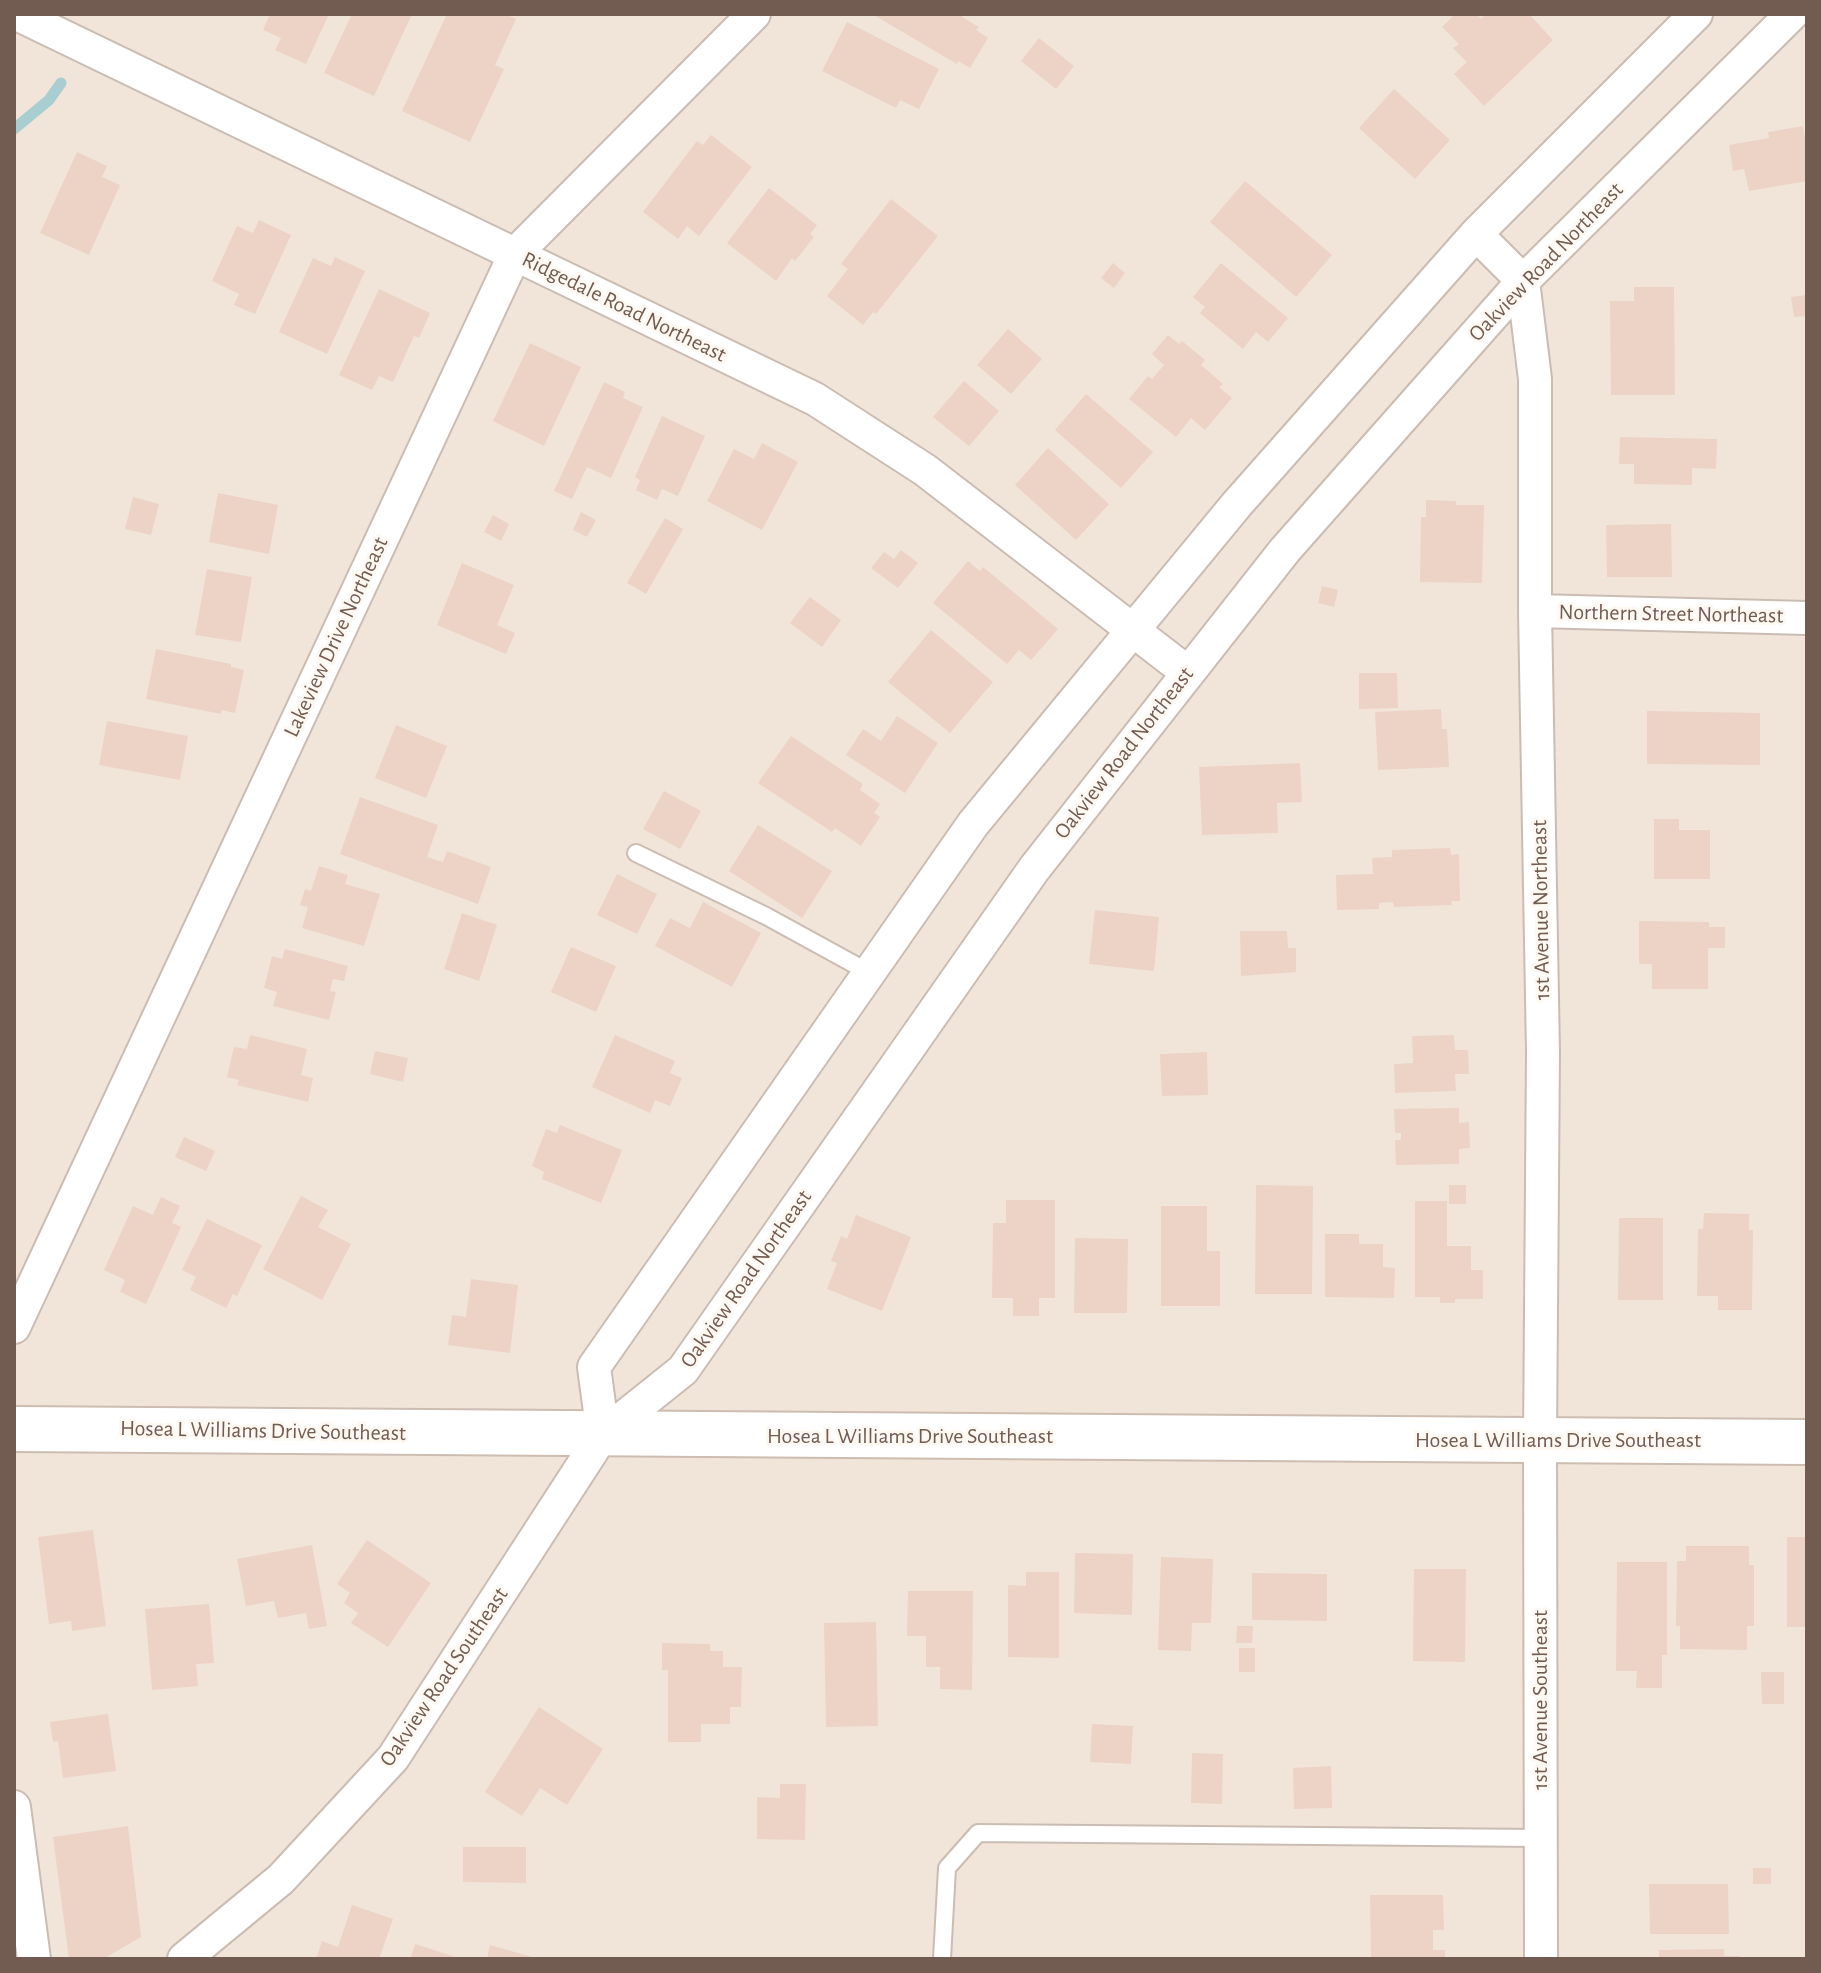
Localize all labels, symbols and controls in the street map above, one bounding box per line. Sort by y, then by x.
street label: Oakview Road Northeast [1463,177,1629,347]
street label: Ridgedale Road Northeast [517,246,731,368]
street label: Lakeview Drive Northeast [278,533,394,741]
street label: Northern Street Northeast [1558,599,1784,629]
street label: Oakview Road Northeast [1049,662,1199,844]
street label: 1st Avenue Northeast [1526,820,1556,1000]
street label: Oakview Road Northeast [675,1185,817,1373]
street label: Hosea L Williams Drive Southeast [120,1415,406,1447]
street label: Hosea L Williams Drive Southeast [767,1423,1053,1449]
street label: Hosea L Williams Drive Southeast [1415,1427,1701,1453]
street label: Oakview Road Southeast [374,1582,514,1772]
street label: 1st Avenue Southeast [1527,1610,1553,1790]

